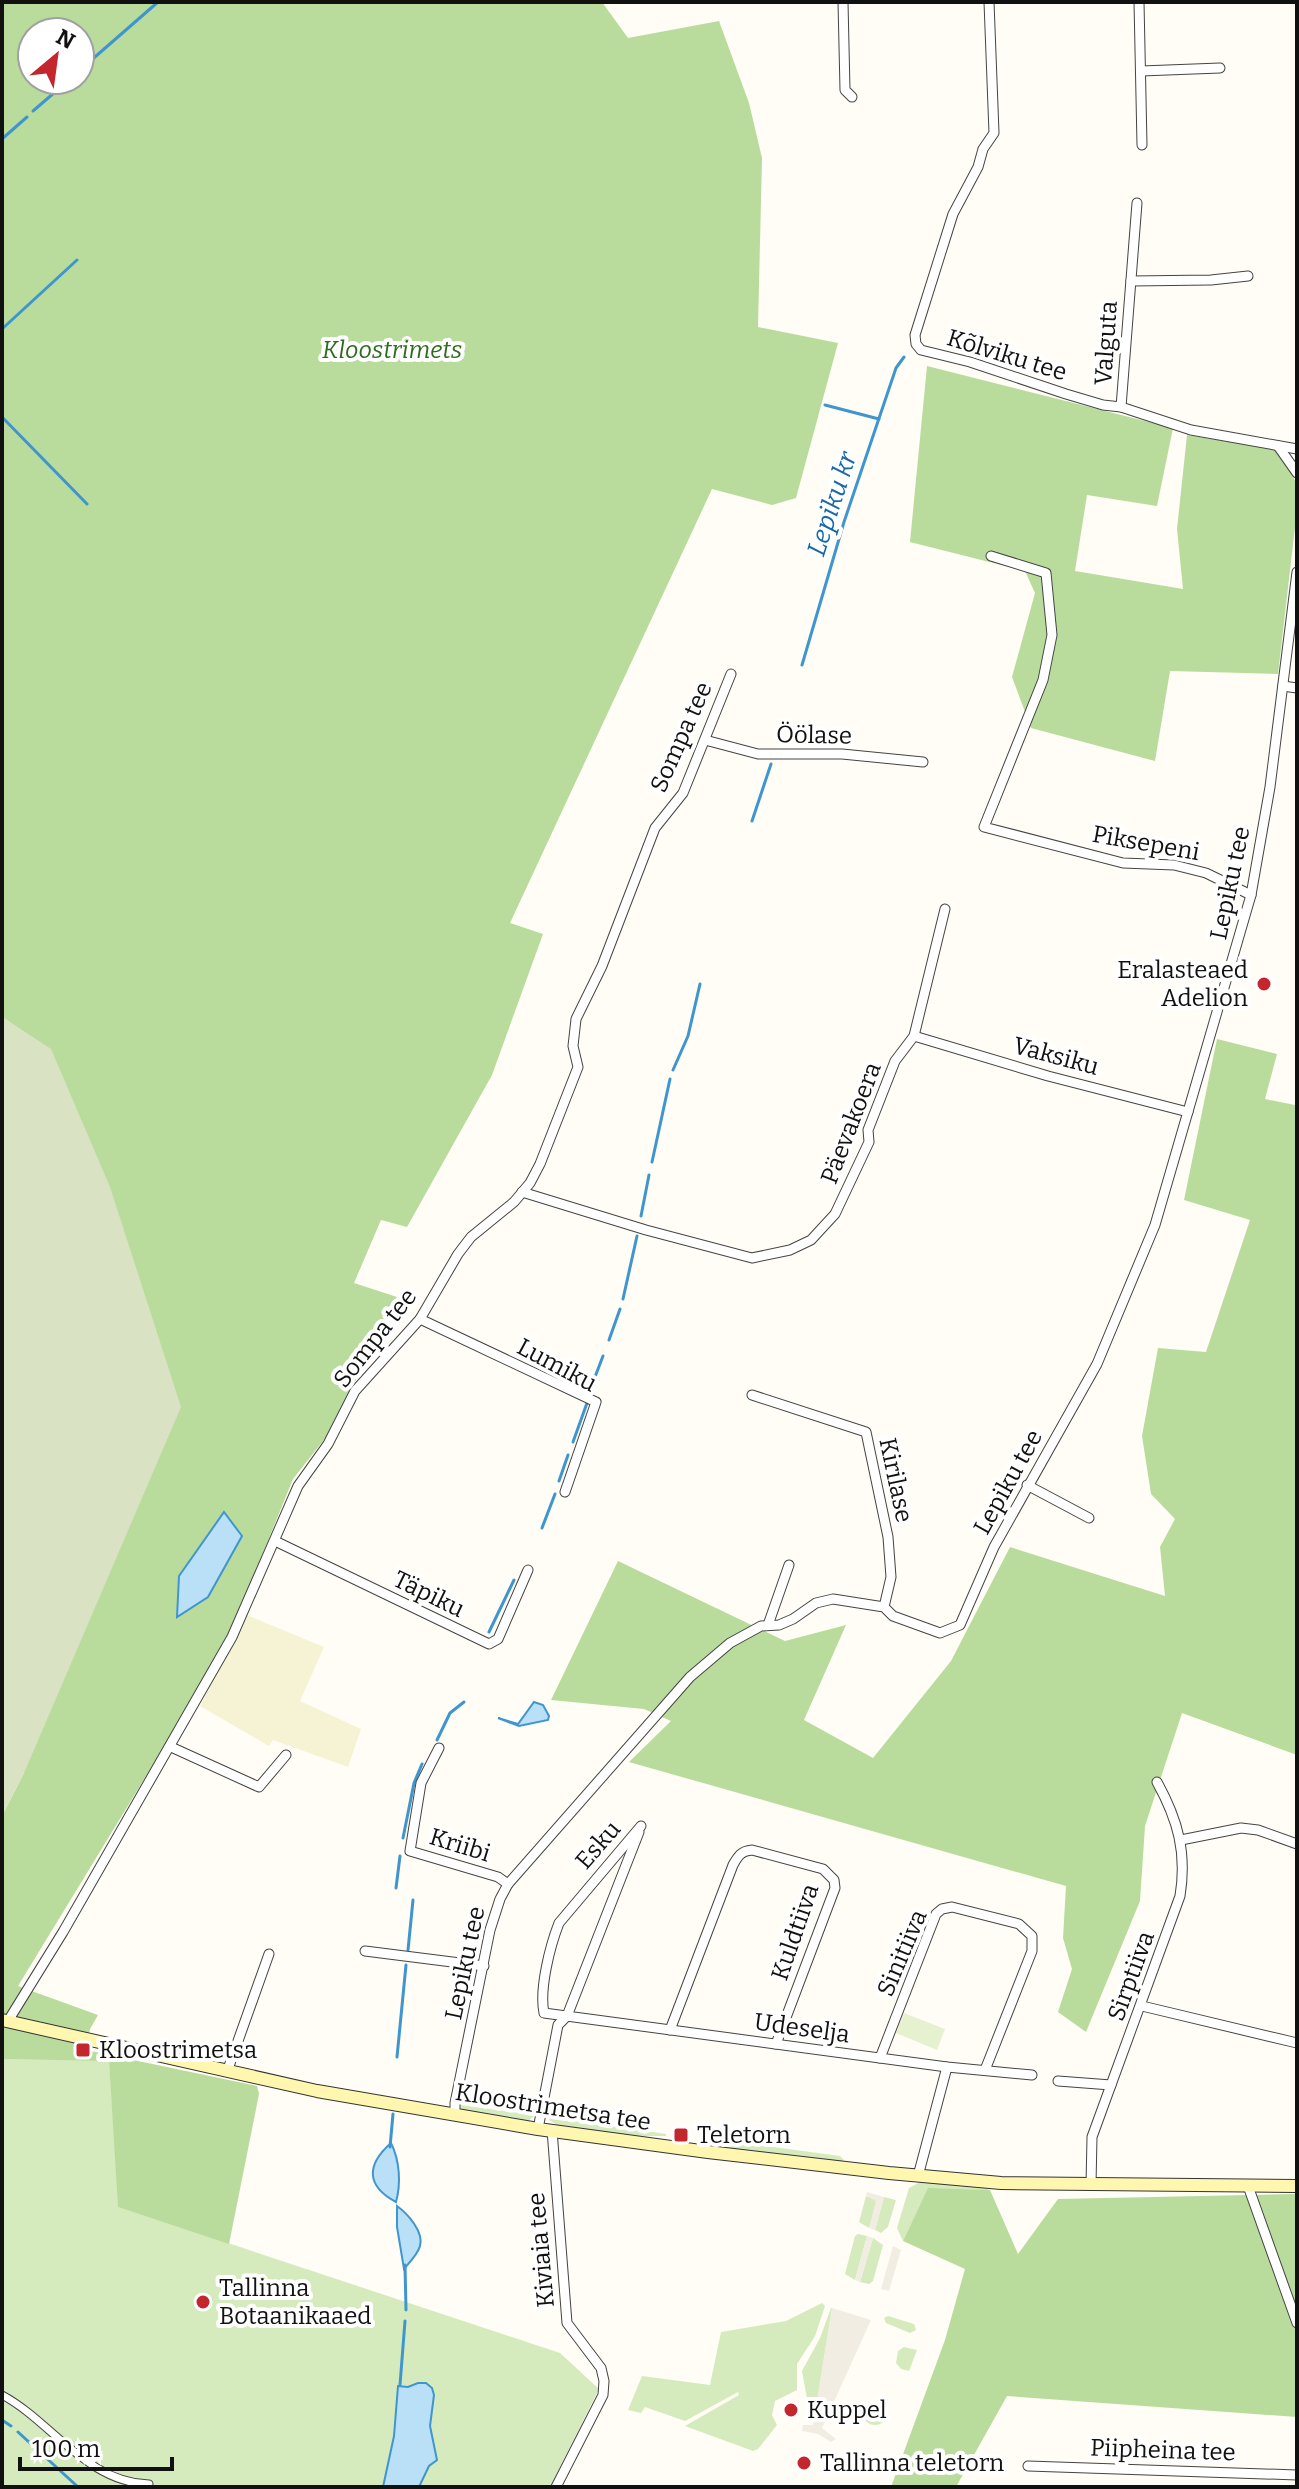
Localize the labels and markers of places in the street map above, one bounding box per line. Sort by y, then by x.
place label: Eralasteaed Adelion [1117,956,1248,1012]
marker: Eralasteaed Adelion [1255,975,1273,993]
place label: Kloostrimetsa [99,2036,257,2064]
marker: Kloostrimetsa [74,2041,92,2059]
place label: Teletorn [697,2121,791,2149]
marker: Teletorn [672,2126,690,2144]
place label: Tallinna Botaanikaaed [219,2274,372,2330]
marker: Tallinna Botaanikaaed [194,2293,212,2311]
place label: Kuppel [807,2396,887,2424]
marker: Kuppel [782,2401,800,2419]
place label: Tallinna teletorn [820,2449,1004,2477]
marker: Tallinna teletorn [795,2454,813,2472]

